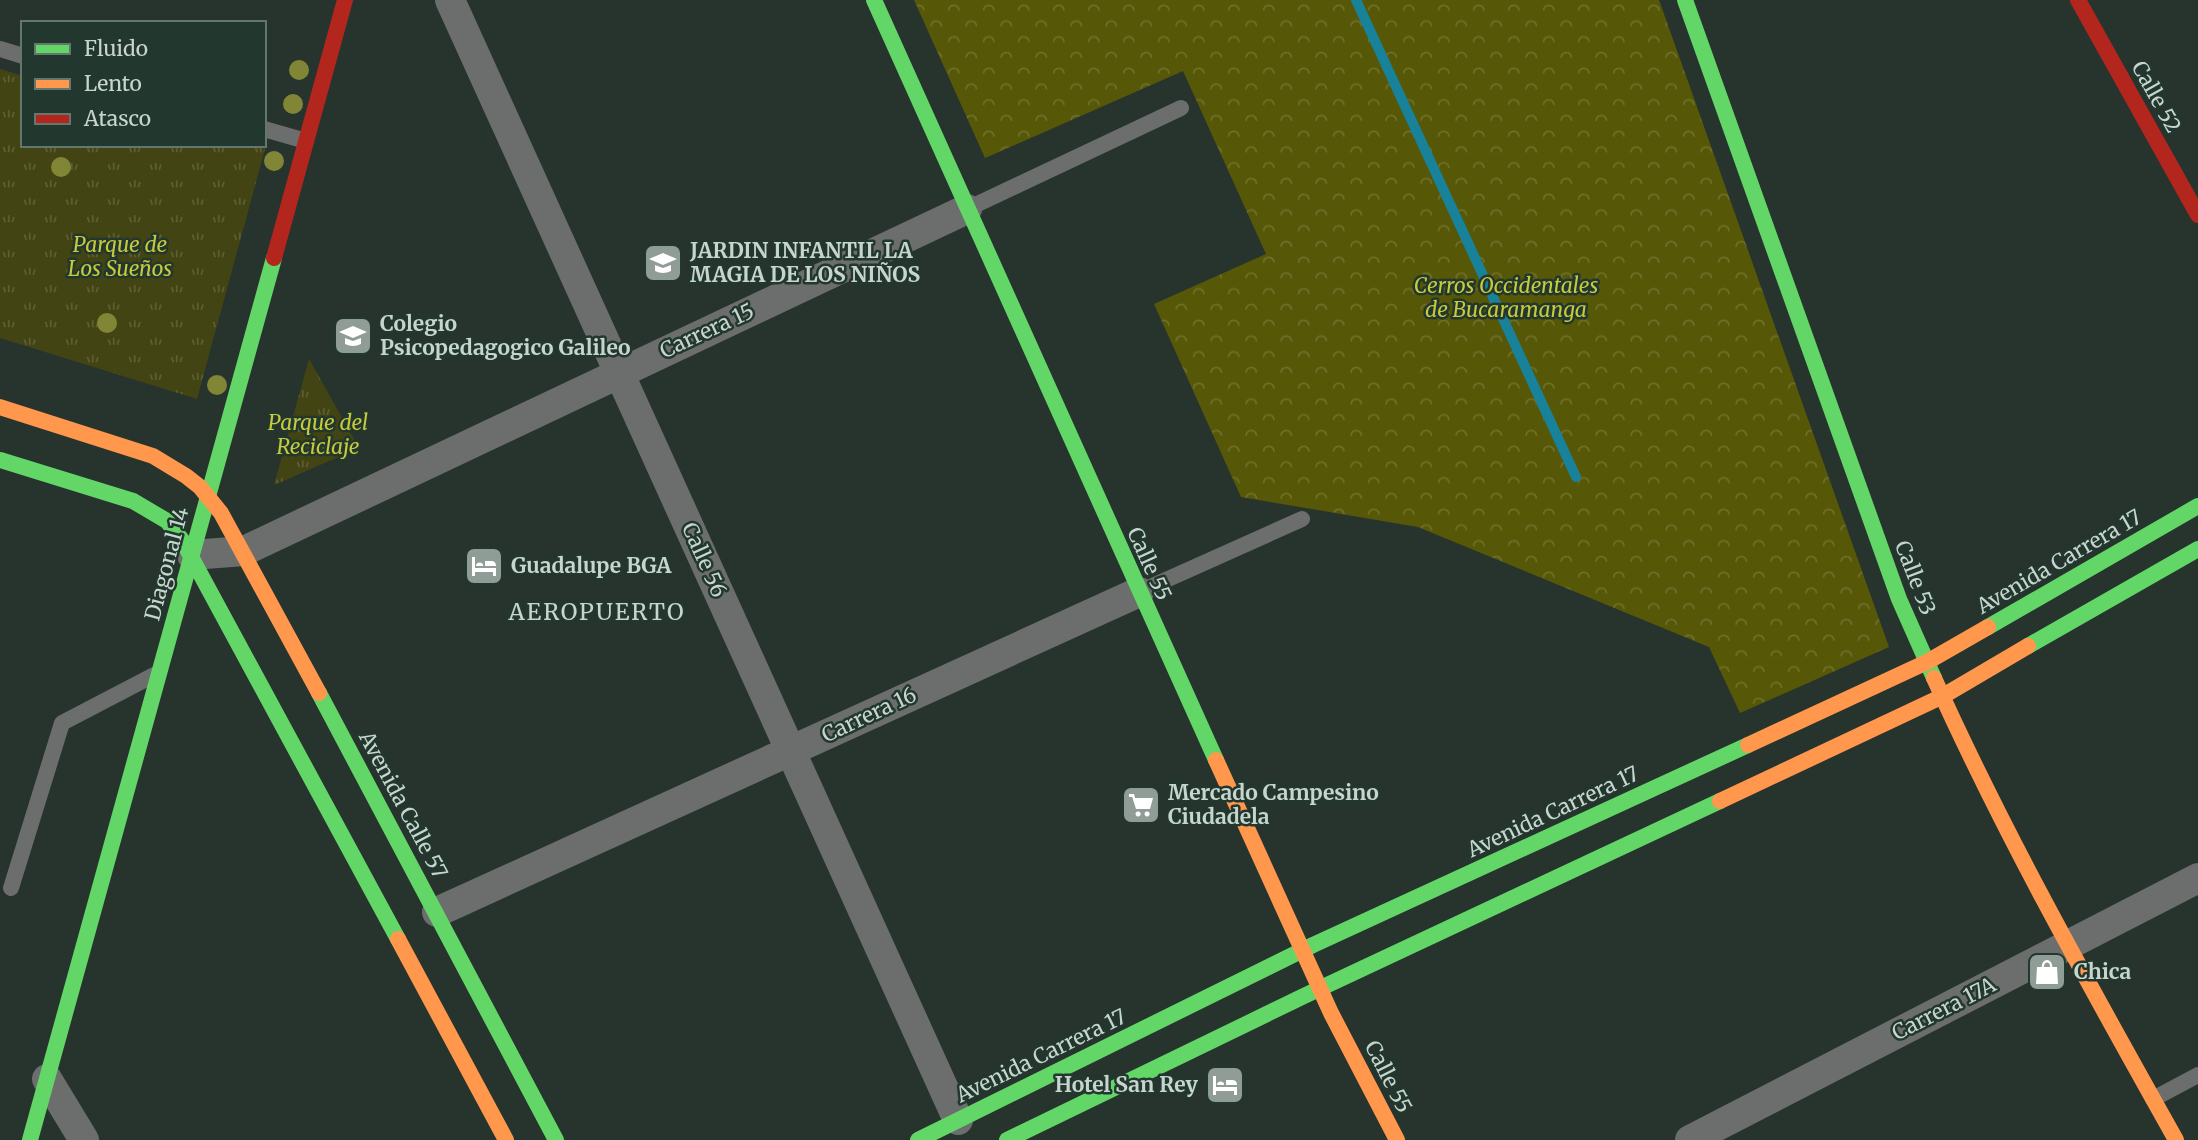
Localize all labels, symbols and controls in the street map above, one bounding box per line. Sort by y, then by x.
legend [21,21,266,147]
text: Fluido [84,35,148,62]
street label: Calle 52 [2126,56,2187,137]
text: Lento [84,70,142,97]
text: Atasco [83,105,151,132]
park label: Parque de Los Sueños [68,231,172,282]
place label: JARDIN INFANTIL LA MAGIA DE LOS NIÑOS [689,237,920,288]
school or university icon: JARDIN INFANTIL LA MAGIA DE LOS NIÑOS [642,242,684,284]
park label: Cerros Occidentales de Bucaramanga [1414,272,1598,323]
street label: Carrera 15 [655,297,758,364]
place label: Colegio Psicopedagogico Galileo [380,310,631,361]
school or university icon: Colegio Psicopedagogico Galileo [332,315,374,357]
park label: Parque del Reciclaje [268,409,368,460]
street label: Avenida Carrera 17 [1971,503,2146,620]
street label: Diagonal 14 [138,504,195,624]
street label: Calle 56 [676,518,733,601]
street label: Calle 55 [1121,523,1178,605]
street label: Calle 53 [1889,537,1942,619]
hotel icon: Guadalupe BGA [463,545,505,587]
place label: Guadalupe BGA [511,552,673,579]
district label: AEROPUERTO [507,597,686,626]
street label: Carrera 16 [817,681,920,748]
street label: Avenida Calle 57 [353,725,454,883]
street label: Avenida Carrera 17 [1462,760,1643,864]
place label: Mercado Campesino Ciudadela [1168,779,1379,830]
supermarket icon: Mercado Campesino Ciudadela [1120,784,1162,826]
shop icon: Chica [2026,951,2068,993]
place label: Chica [2074,958,2132,985]
street label: Carrera 17A [1887,971,2000,1046]
street label: Avenida Carrera 17 [950,1003,1130,1109]
street label: Calle 55 [1359,1036,1418,1117]
hotel icon: Hotel San Rey [1204,1064,1246,1106]
place label: Hotel San Rey [1055,1071,1199,1098]

